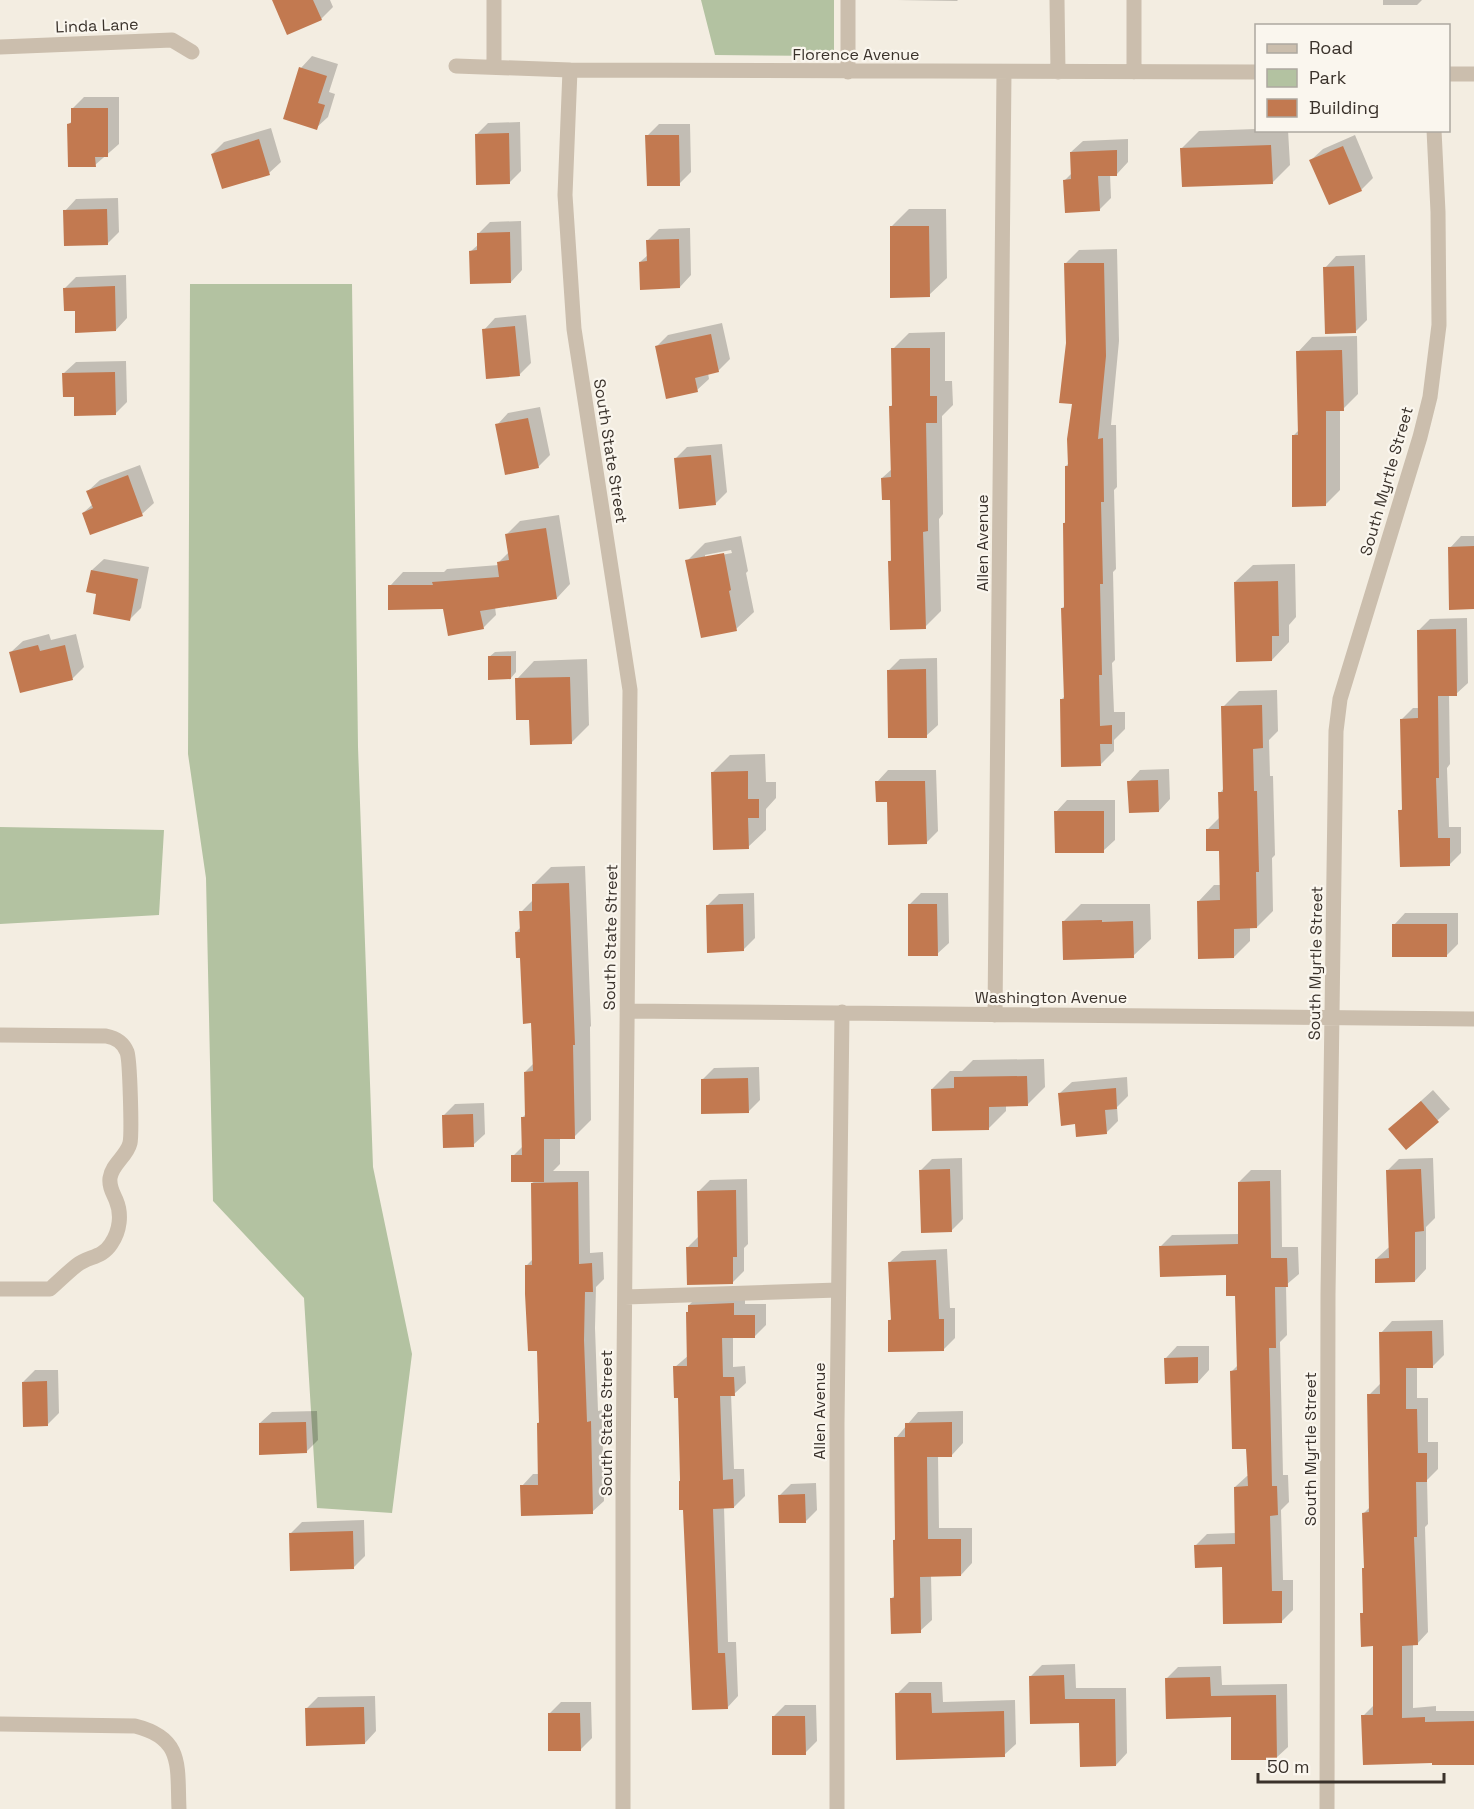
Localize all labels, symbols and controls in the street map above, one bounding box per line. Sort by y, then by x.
street label: Linda Lane [55,14,139,37]
legend [1255,24,1450,132]
text: Road [1309,36,1353,59]
street label: Florence Avenue [793,44,919,65]
text: Park [1309,66,1347,89]
text: Building [1309,96,1379,119]
street label: South State Street [589,377,632,525]
street label: South Myrtle Street [1355,404,1418,558]
street label: Allen Avenue [972,494,993,592]
street label: South State Street [599,864,622,1010]
street label: South Myrtle Street [1304,886,1327,1040]
street label: Washington Avenue [975,987,1127,1008]
street label: South State Street [596,1350,617,1496]
street label: Allen Avenue [809,1362,830,1460]
street label: South Myrtle Street [1300,1372,1321,1526]
scale bar [1258,1746,1444,1784]
text: 50 m [1267,1755,1309,1778]

